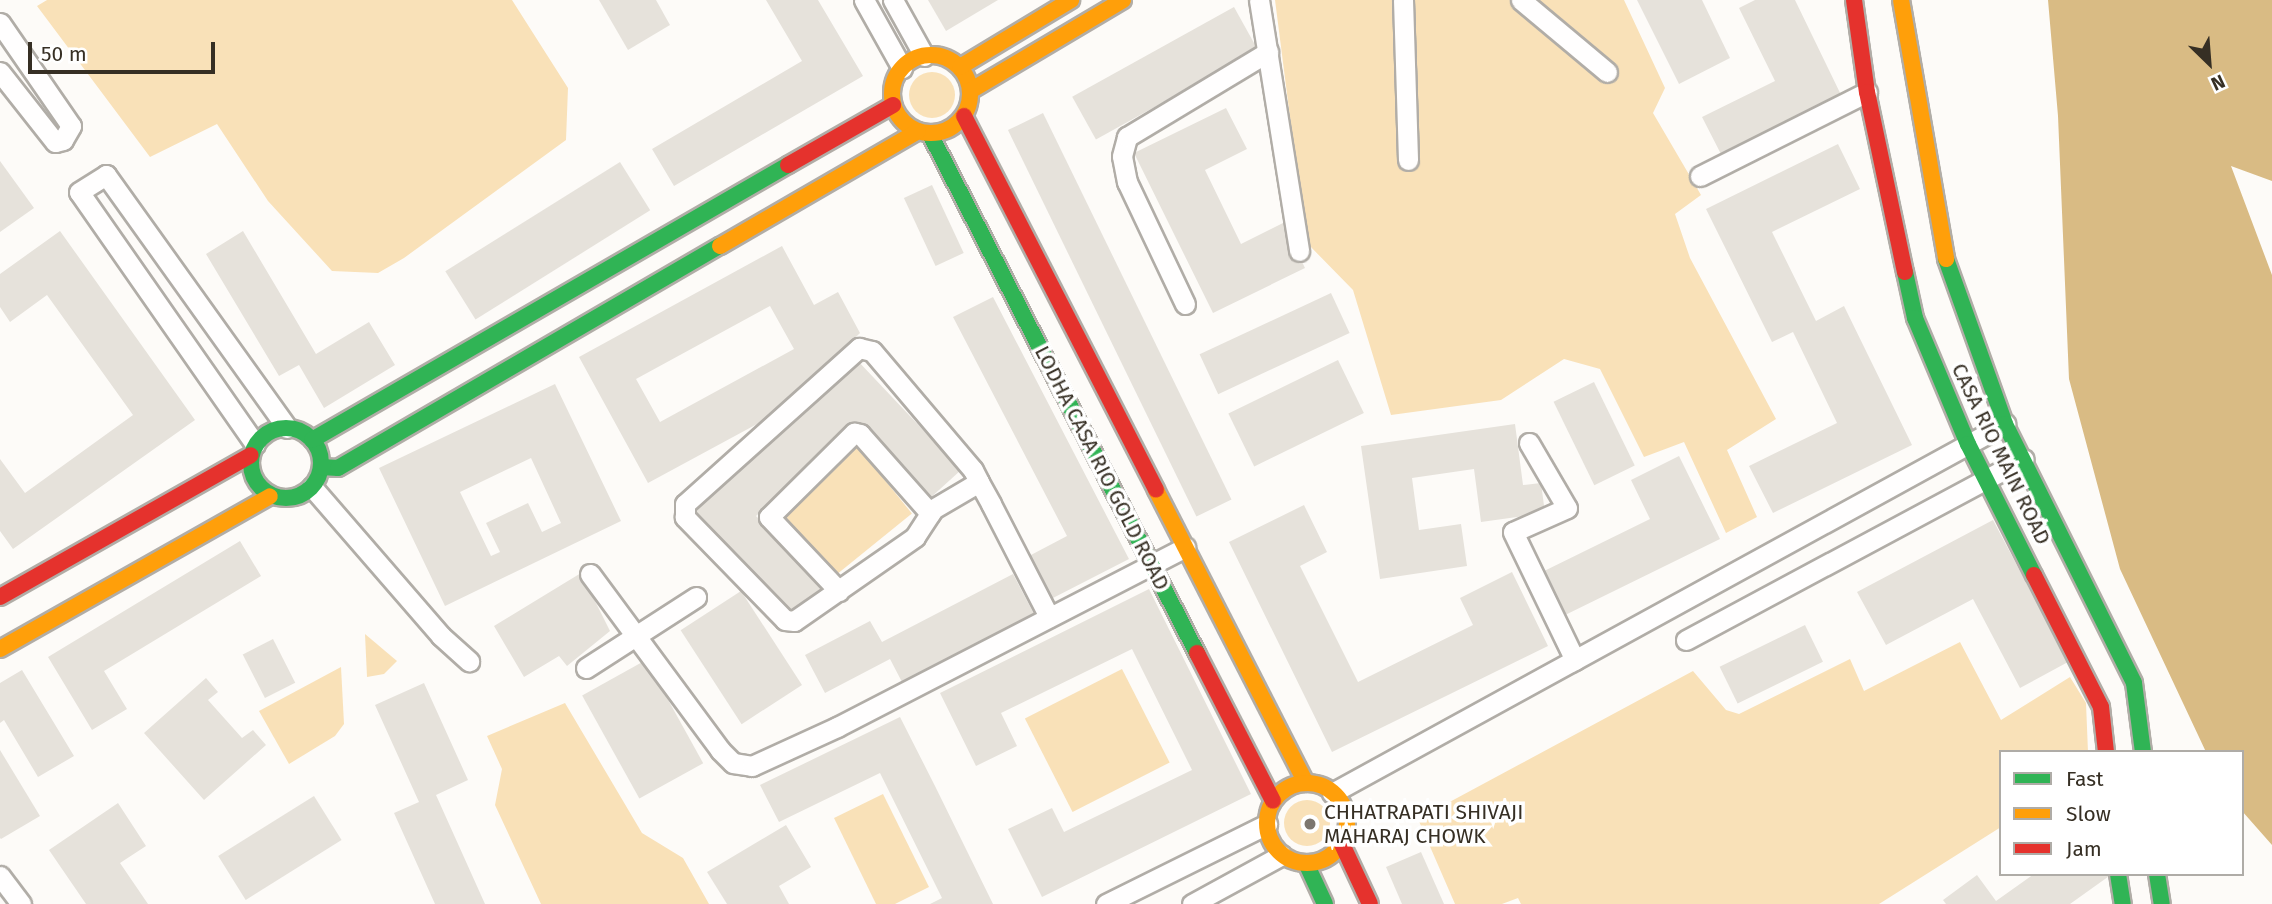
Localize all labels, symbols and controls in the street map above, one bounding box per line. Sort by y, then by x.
scale bar [32,28,219,72]
north arrow [2174,28,2244,98]
text: 50 m [41,41,87,67]
text: N [2208,69,2229,96]
street label: LODHA CASA RIO GOLD ROAD [1029,342,1175,594]
street label: CASA RIO MAIN ROAD [1946,359,2056,549]
legend [1999,750,2244,876]
text: Fast [2066,766,2104,792]
place label: CHHATRAPATI SHIVAJI MAHARAJ CHOWK [1324,799,1523,849]
text: Slow [2066,801,2111,827]
marker: CHHATRAPATI SHIVAJI MAHARAJ CHOWK [1302,816,1318,832]
text: Jam [2066,836,2102,862]

